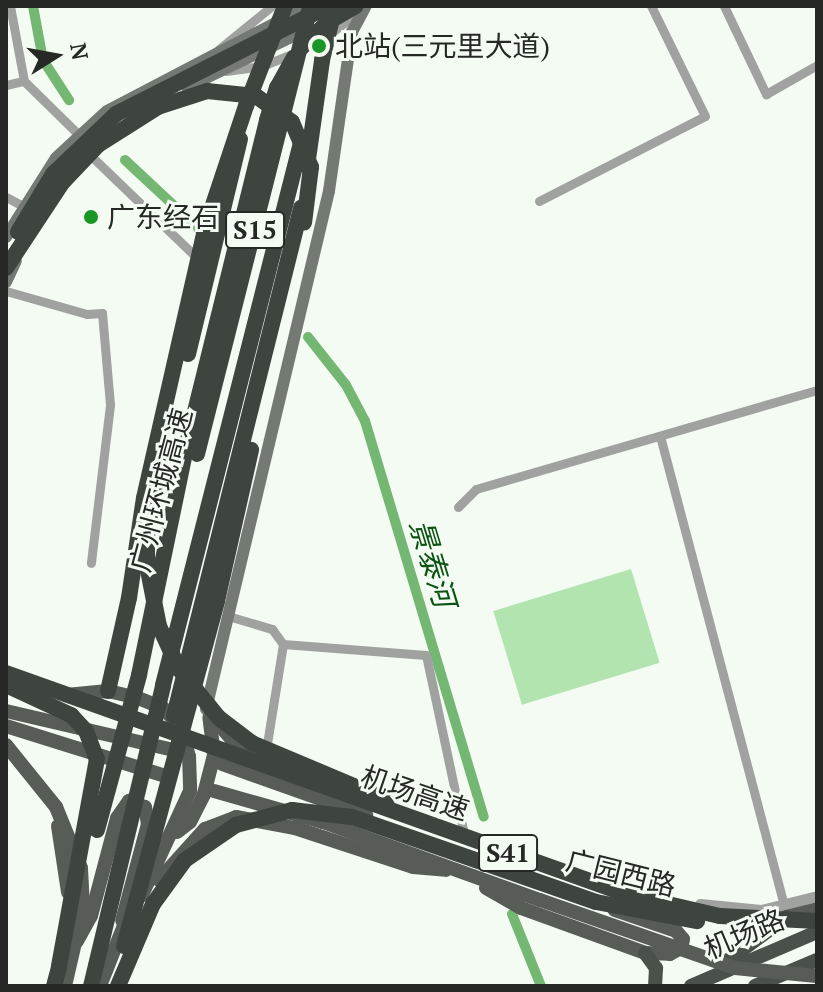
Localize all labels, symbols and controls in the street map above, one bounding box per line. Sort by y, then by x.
north arrow [16,16,96,96]
place label: 北站(三元里大道) [335,29,550,63]
marker: 北站(三元里大道) [310,37,328,55]
text: N [64,40,96,62]
place label: 广东经石 [107,200,219,234]
marker: 广东经石 [82,208,100,226]
road number: S15 [225,208,285,252]
street label: 广州环城高速 [123,405,199,575]
water label: 景泰河 [403,515,463,611]
street label: 机场高速 [357,759,473,827]
road number: S41 [478,831,538,875]
street label: 广园西路 [563,843,679,903]
street label: 机场路 [699,902,789,966]

